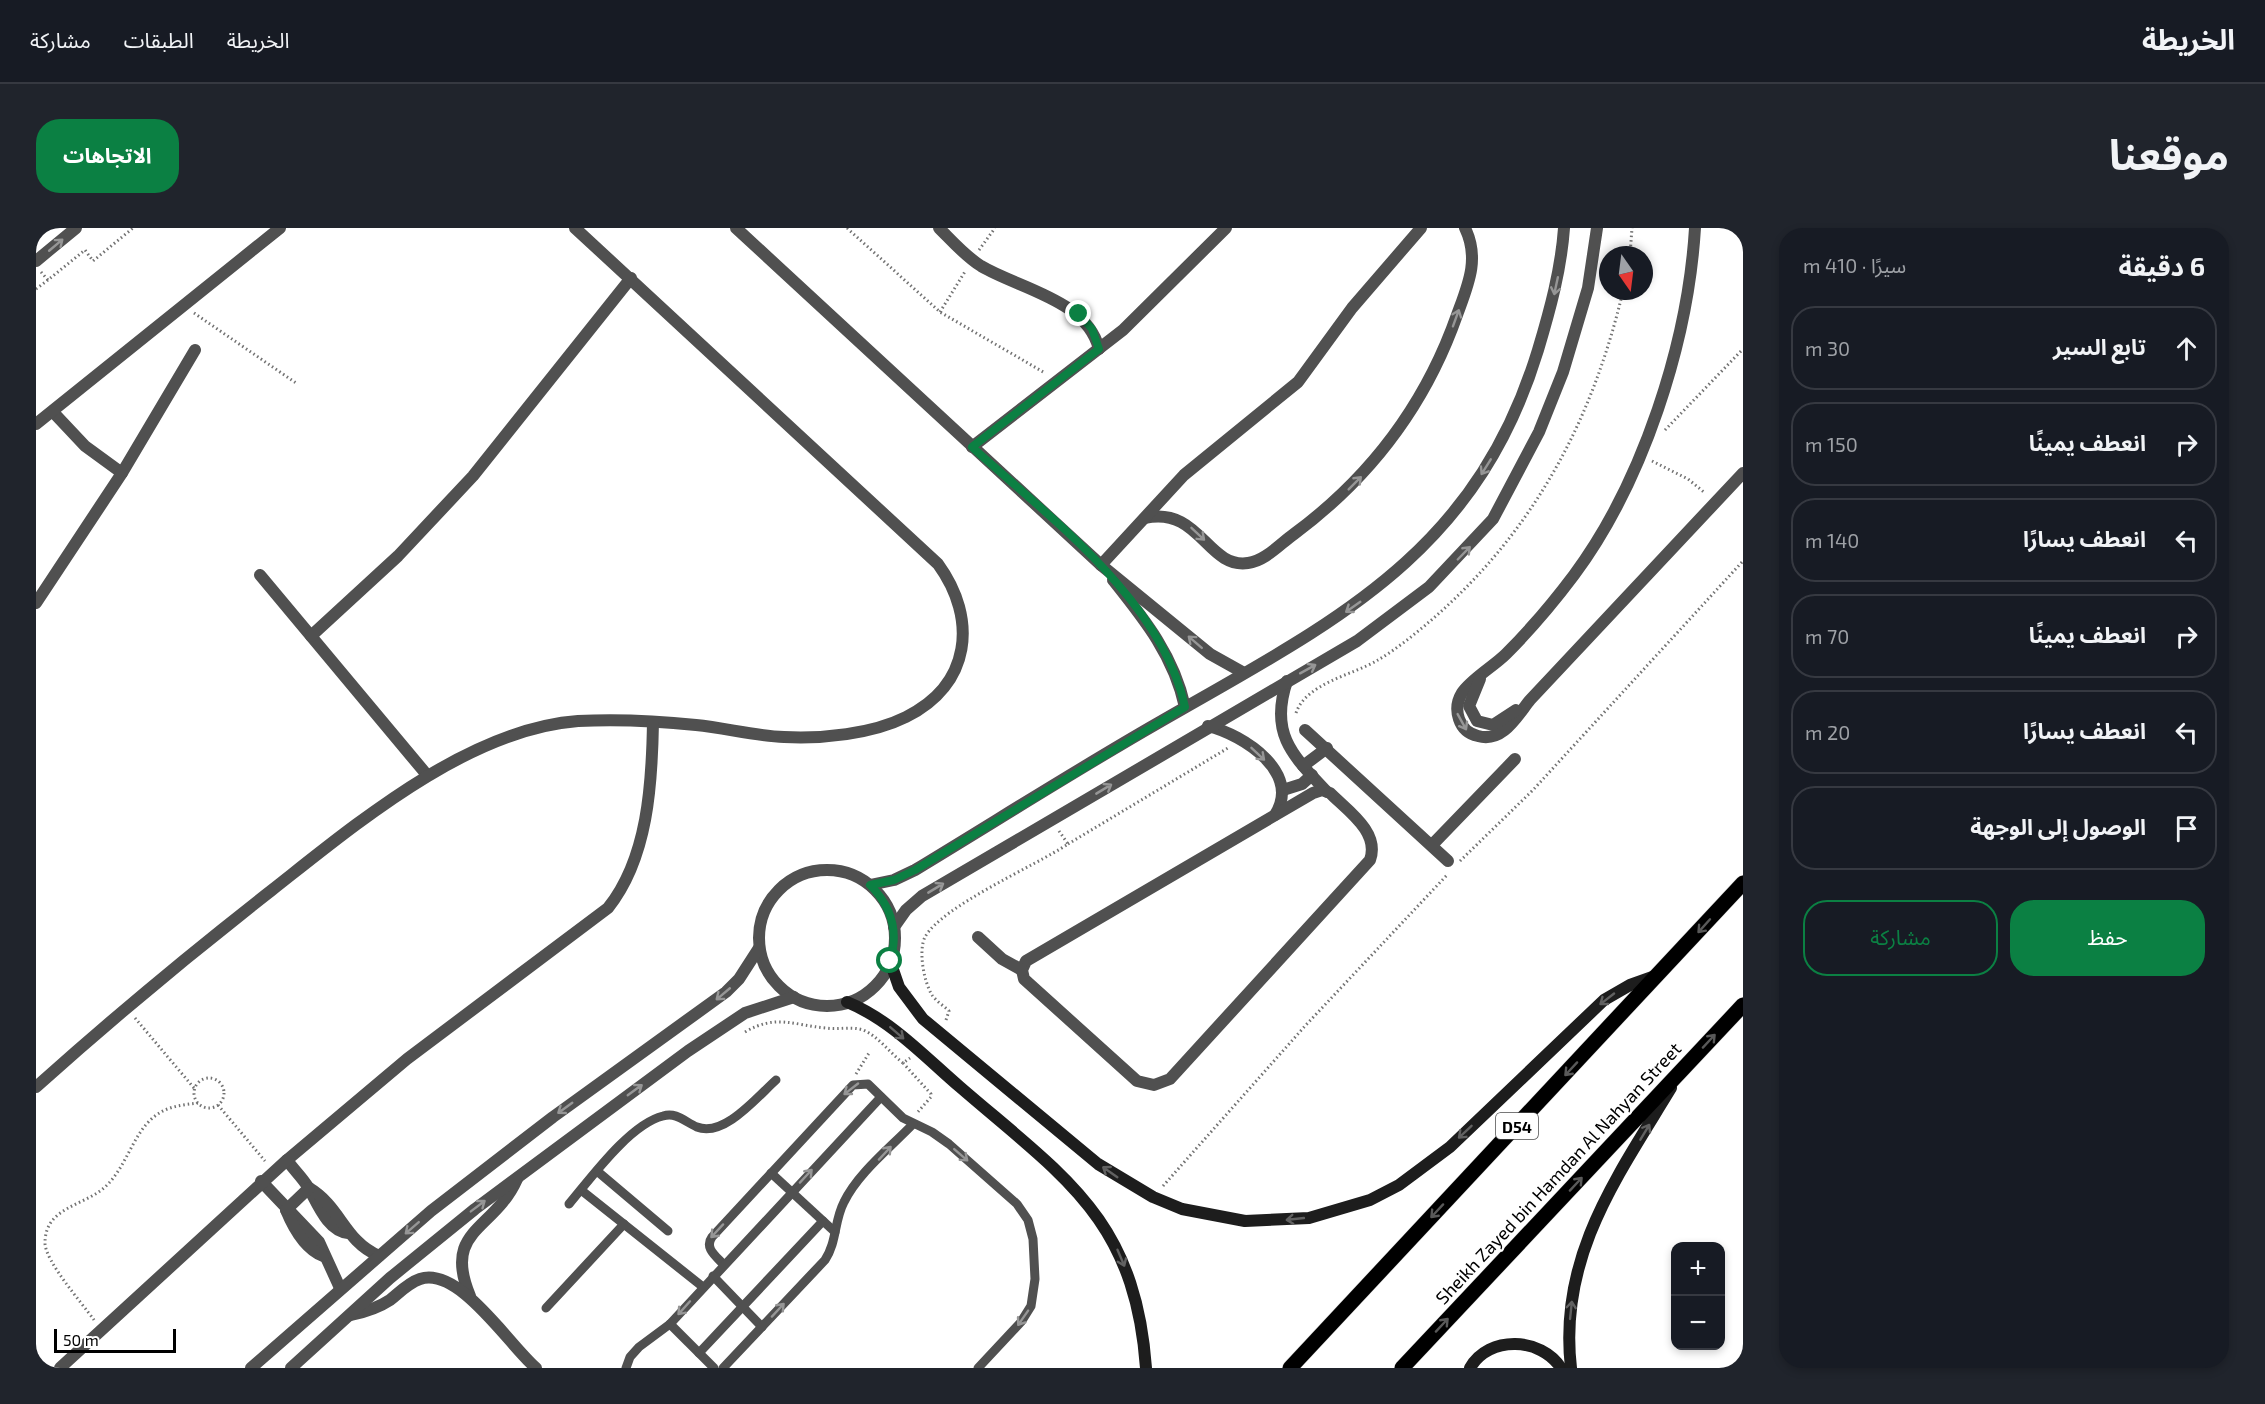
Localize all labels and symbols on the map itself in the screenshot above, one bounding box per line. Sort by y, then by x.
one-way arrow [48,238,64,251]
north arrow [1599,246,1653,300]
one-way arrow [1550,276,1561,295]
route end [1065,300,1091,326]
one-way arrow [1451,310,1462,328]
one-way arrow [1479,458,1491,475]
one-way arrow [1347,476,1362,490]
one-way arrow [1190,527,1205,541]
one-way arrow [1456,545,1471,560]
one-way arrow [1345,601,1361,613]
one-way arrow [1188,635,1203,649]
one-way arrow [1299,663,1316,675]
one-way arrow [1456,713,1468,730]
one-way arrow [1251,747,1266,761]
one-way arrow [1095,782,1112,794]
one-way arrow [927,882,944,894]
one-way arrow [1697,918,1711,933]
route start [876,947,902,973]
one-way arrow [715,987,731,1000]
one-way arrow [1599,993,1615,1006]
one-way arrow [889,1026,904,1040]
one-way arrow [1702,1034,1716,1049]
street label: Sheikh Zayed bin Hamdan Al Nahyan Street [1431,1037,1685,1308]
one-way arrow [1564,1061,1578,1076]
one-way arrow [843,1082,859,1095]
one-way arrow [626,1084,642,1096]
one-way arrow [558,1101,574,1114]
road number: D54 [1496,1113,1538,1139]
one-way arrow [1639,1124,1651,1141]
one-way arrow [1457,1125,1472,1140]
one-way arrow [878,1146,892,1161]
one-way arrow [953,1148,968,1162]
one-way arrow [1102,1166,1119,1178]
one-way arrow [799,1169,813,1184]
one-way arrow [1568,1176,1583,1191]
one-way arrow [470,1200,486,1213]
one-way arrow [1430,1203,1444,1218]
one-way arrow [1285,1214,1305,1225]
one-way arrow [405,1221,420,1235]
one-way arrow [710,1223,725,1238]
one-way arrow [1117,1249,1128,1267]
one-way arrow [677,1300,691,1315]
one-way arrow [1566,1300,1577,1320]
one-way arrow [771,1303,785,1318]
one-way arrow [1017,1309,1029,1325]
one-way arrow [1435,1318,1449,1333]
scale bar [54,1326,176,1354]

